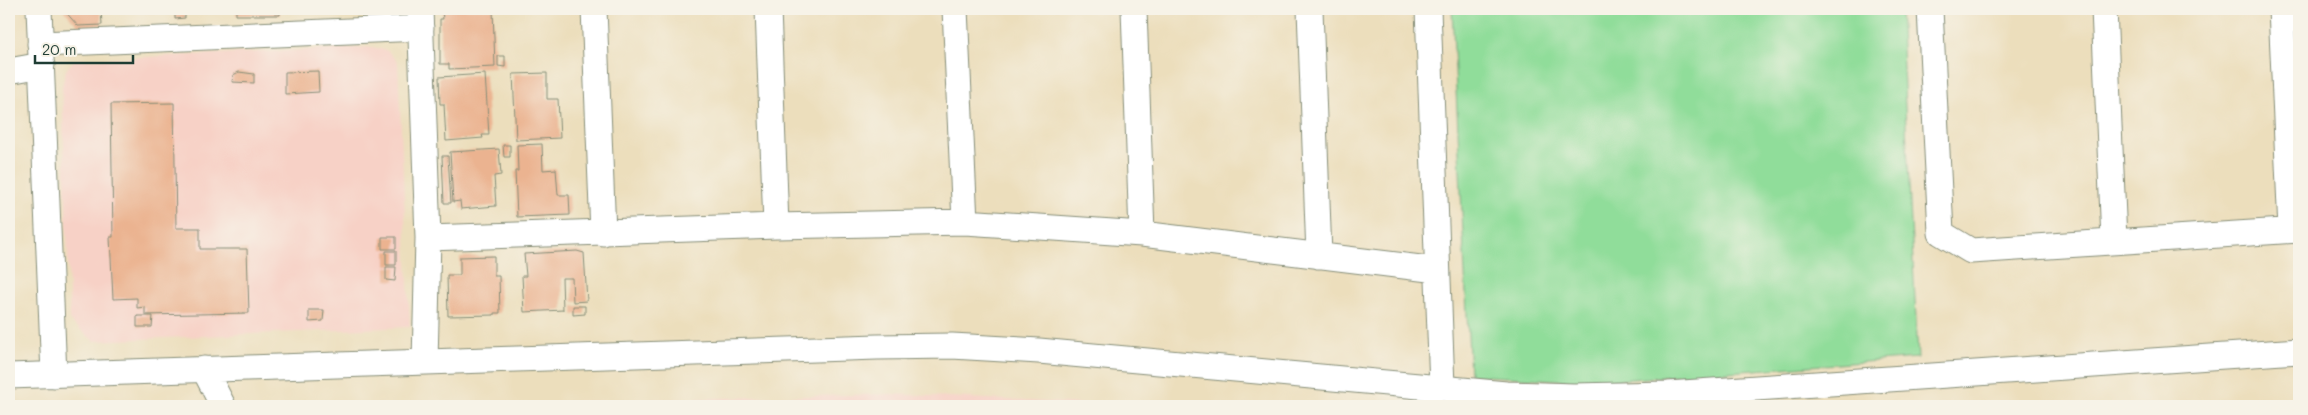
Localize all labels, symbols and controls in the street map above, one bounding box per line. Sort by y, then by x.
scale bar [35,32,132,64]
text: 20 m [42,39,76,59]

